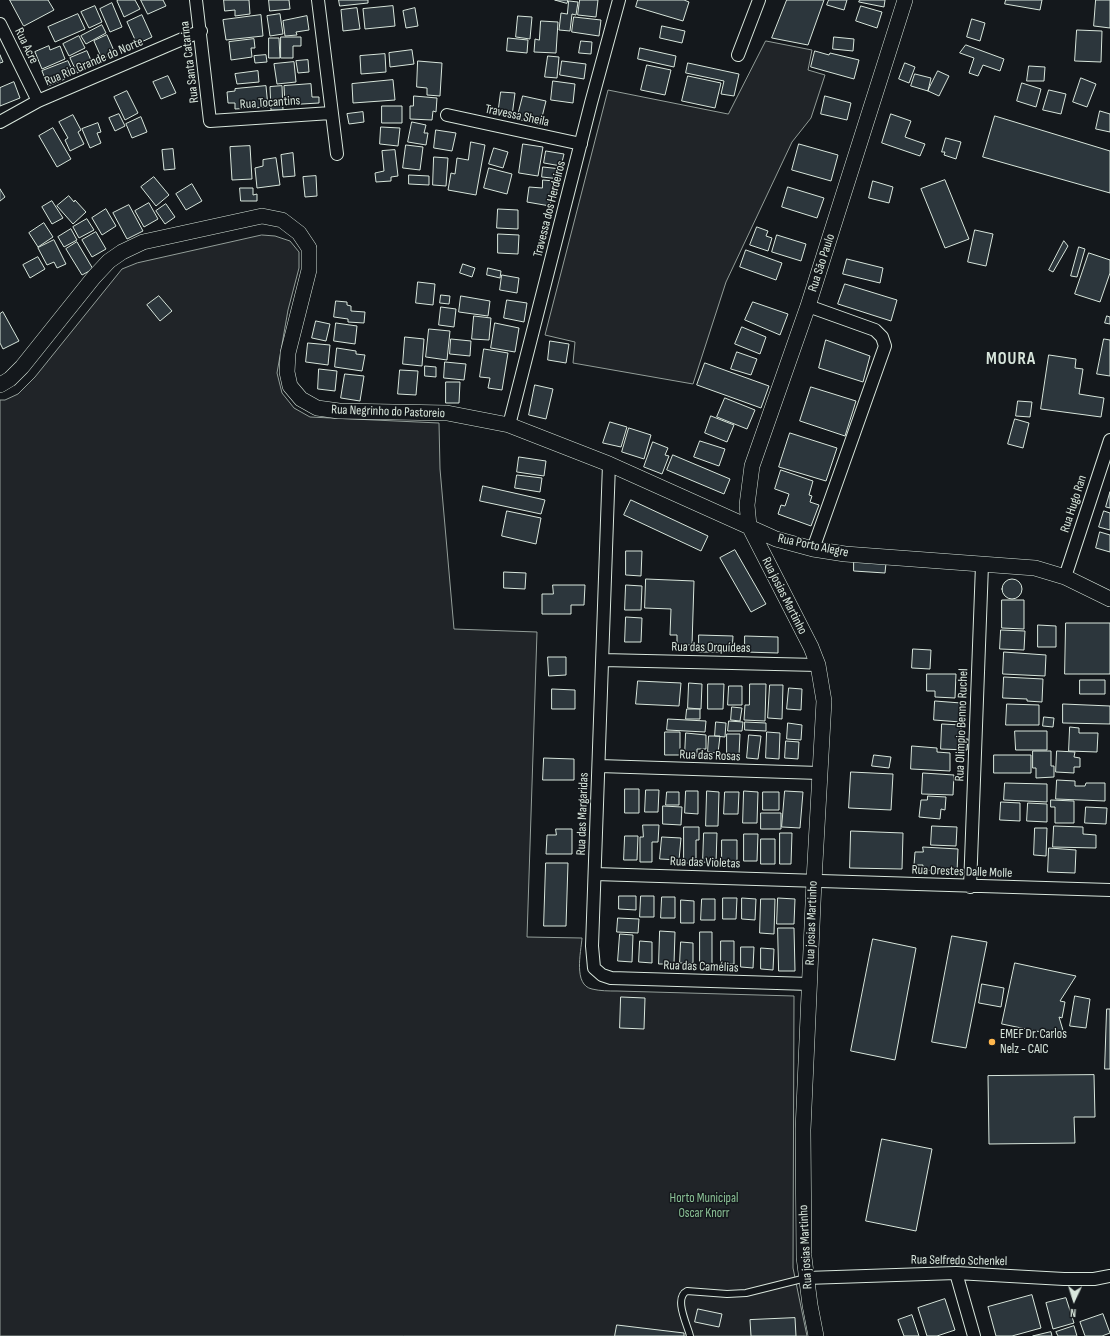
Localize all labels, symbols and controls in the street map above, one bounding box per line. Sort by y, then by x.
street label: Rua Santa Catarina [177,20,203,104]
street label: Rua Acre [11,25,41,67]
street label: Rua Rio Grande do Norte [42,34,146,90]
street label: Rua Tocantins [239,93,301,113]
street label: Travessa Sheila [483,102,551,130]
street label: Travessa dos Herdeiros [530,159,570,259]
street label: Rua São Paulo [805,232,839,294]
district label: MOURA [986,350,1036,370]
street label: Rua Negrinho do Pastoreio [331,402,445,422]
street label: Rua Hugo Ran [1057,473,1091,535]
street label: Rua Porto Alegre [776,531,850,561]
street label: Rua josias Martinho [758,555,810,637]
street label: Rua das Orquídeas [671,640,751,656]
street label: Rua Olimpio Benno Ruchel [952,668,972,782]
street label: Rua das Rosas [679,747,741,765]
street label: Rua das Margaridas [574,772,592,856]
street label: Rua das Violetas [669,854,741,872]
street label: Rua Orestes Dalle Molle [911,862,1013,882]
street label: Rua josias Martinho [803,880,821,966]
street label: Rua das Camélias [663,958,739,976]
place label: EMEF Dr. Carlos Nelz - CAIC [1000,1027,1067,1058]
marker: EMEF Dr. Carlos Nelz - CAIC [987,1037,997,1047]
park label: Horto Municipal Oscar Knorr [670,1191,738,1222]
street label: Rua josias Martinho [796,1204,816,1290]
street label: Rua Selfredo Schenkel [911,1252,1007,1270]
north arrow [1054,1280,1094,1320]
text: N [1070,1306,1077,1319]

